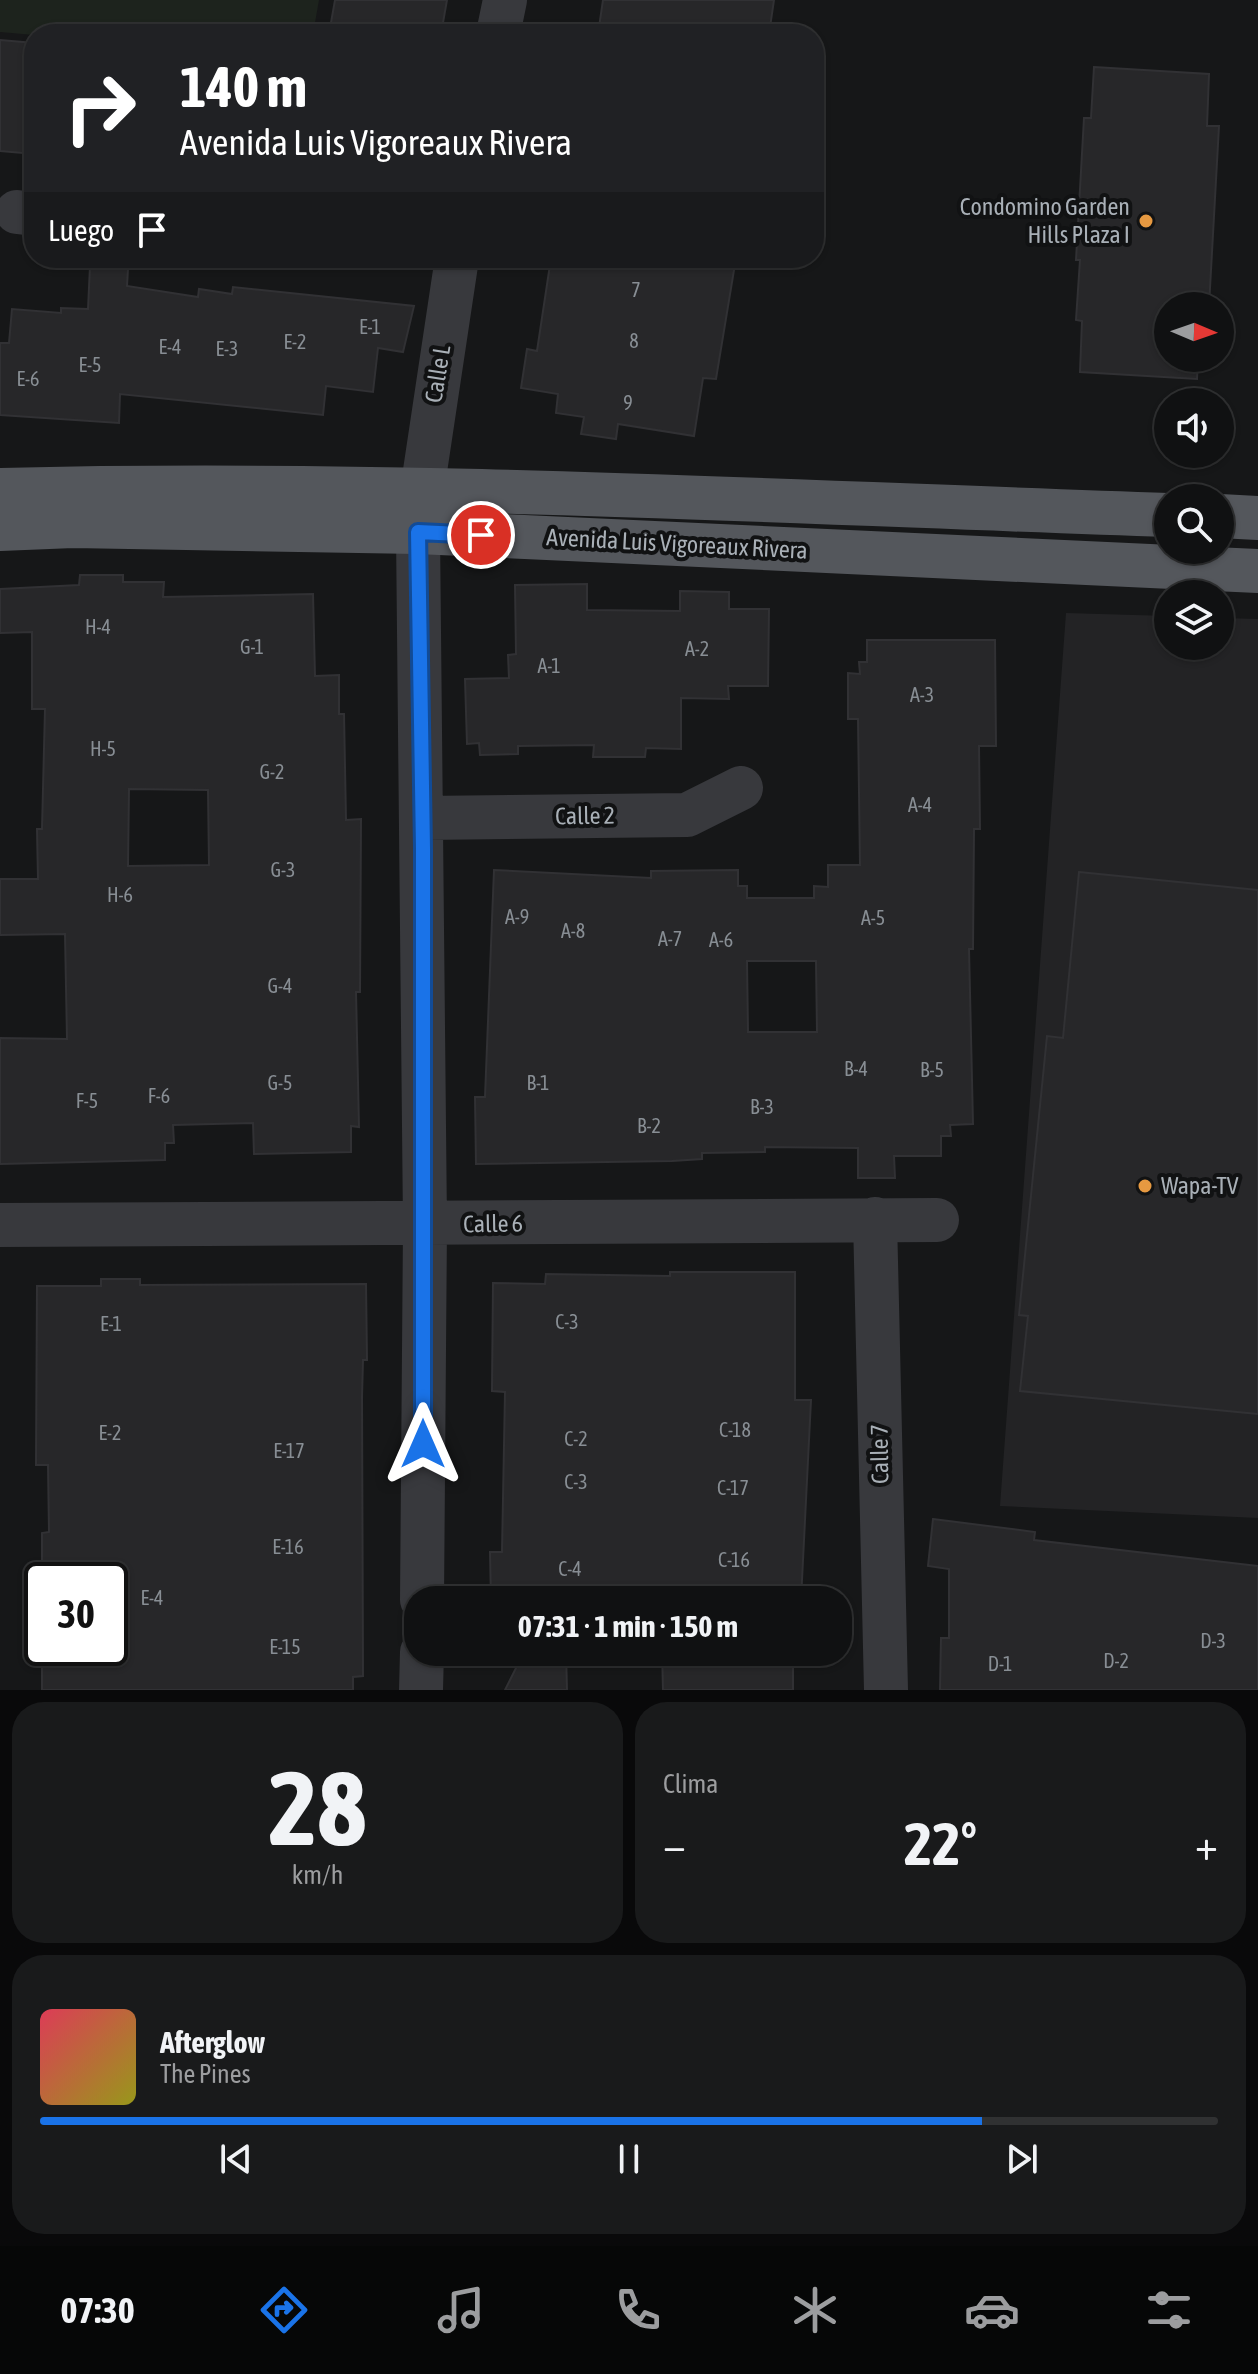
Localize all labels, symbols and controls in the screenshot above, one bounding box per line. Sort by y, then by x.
text: 140 m [180,55,307,119]
icon: right [48,56,152,160]
text: Avenida Luis Vigoreaux Rivera [180,121,572,163]
place label: Condomino Garden Hills Plaza I [960,193,1130,248]
icon: arrive [130,208,174,252]
marker: Condomino Garden Hills Plaza I [1137,212,1155,230]
text: Luego [48,213,114,247]
house number: 7 [631,278,641,301]
north arrow [1154,292,1234,372]
map controls [1154,292,1234,660]
house number: E-1 [359,315,381,338]
house number: 8 [629,329,639,352]
house number: E-2 [284,330,306,353]
house number: E-4 [159,335,181,358]
house number: E-3 [216,337,238,360]
street label: Calle L [420,343,455,405]
house number: E-5 [79,353,101,376]
house number: E-6 [17,367,39,390]
button: sound [1154,388,1234,468]
house number: 9 [623,391,633,414]
button: search [1154,484,1234,564]
pin [447,501,515,569]
icon: arrive [459,513,503,557]
street label: Avenida Luis Vigoreaux Rivera [546,523,808,564]
button: layers [1154,580,1234,660]
house number: H-4 [85,615,111,638]
house number: G-1 [240,635,264,658]
house number: A-2 [685,637,709,660]
house number: A-1 [537,654,561,677]
house number: A-3 [910,683,934,706]
house number: H-5 [90,737,116,760]
house number: G-2 [260,760,285,783]
house number: A-4 [908,793,932,816]
street label: Calle 2 [555,801,615,830]
house number: G-3 [271,858,296,881]
house number: H-6 [107,883,133,906]
house number: A-9 [505,905,529,928]
house number: A-5 [861,906,885,929]
house number: A-8 [561,919,585,942]
house number: A-7 [658,927,682,950]
house number: A-6 [709,928,733,951]
house number: G-4 [268,974,293,997]
house number: B-4 [844,1057,868,1080]
house number: B-5 [920,1058,944,1081]
house number: G-5 [268,1071,293,1094]
house number: B-1 [527,1071,549,1094]
house number: F-6 [148,1084,170,1107]
house number: F-5 [76,1089,98,1112]
house number: B-3 [750,1095,774,1118]
house number: B-2 [637,1114,661,1137]
place label: Wapa-TV [1161,1172,1239,1199]
marker: Wapa-TV [1136,1177,1154,1195]
street label: Calle 6 [463,1209,523,1238]
house number: C-3 [555,1310,579,1333]
house number: E-1 [100,1312,122,1335]
position arrow [381,1402,465,1486]
house number: C-18 [719,1418,751,1441]
house number: E-2 [99,1421,121,1444]
street label: Calle 7 [865,1424,894,1484]
house number: C-2 [564,1427,588,1450]
house number: E-17 [273,1439,305,1462]
house number: C-3 [564,1470,588,1493]
house number: C-17 [717,1476,749,1499]
house number: E-16 [272,1535,304,1558]
house number: C-16 [718,1548,750,1571]
house number: C-4 [558,1557,582,1580]
speed limit sign: 30 [24,1562,128,1666]
house number: E-4 [141,1586,163,1609]
text: 07:31 · 1 min · 150 m [518,1609,738,1643]
house number: D-3 [1200,1629,1226,1652]
house number: E-15 [269,1635,301,1658]
house number: D-2 [1103,1649,1129,1672]
house number: D-1 [988,1652,1012,1675]
text: 28 [269,1748,366,1867]
text: Clima [663,1769,718,1799]
text: 22° [904,1809,977,1878]
text: − [663,1819,686,1869]
text: + [1195,1819,1218,1869]
text: km/h [292,1860,343,1890]
text: Afterglow [160,2025,265,2059]
text: The Pines [160,2059,251,2089]
icon: previous [214,2137,258,2181]
icon: pause [607,2137,651,2181]
icon: next [1000,2137,1044,2181]
icon: directions [256,2282,312,2338]
icon: music [433,2282,489,2338]
icon: phone [610,2282,666,2338]
icon: climate [787,2282,843,2338]
icon: car [964,2282,1020,2338]
icon: filters [1141,2282,1197,2338]
text: 07:30 [61,2289,135,2331]

